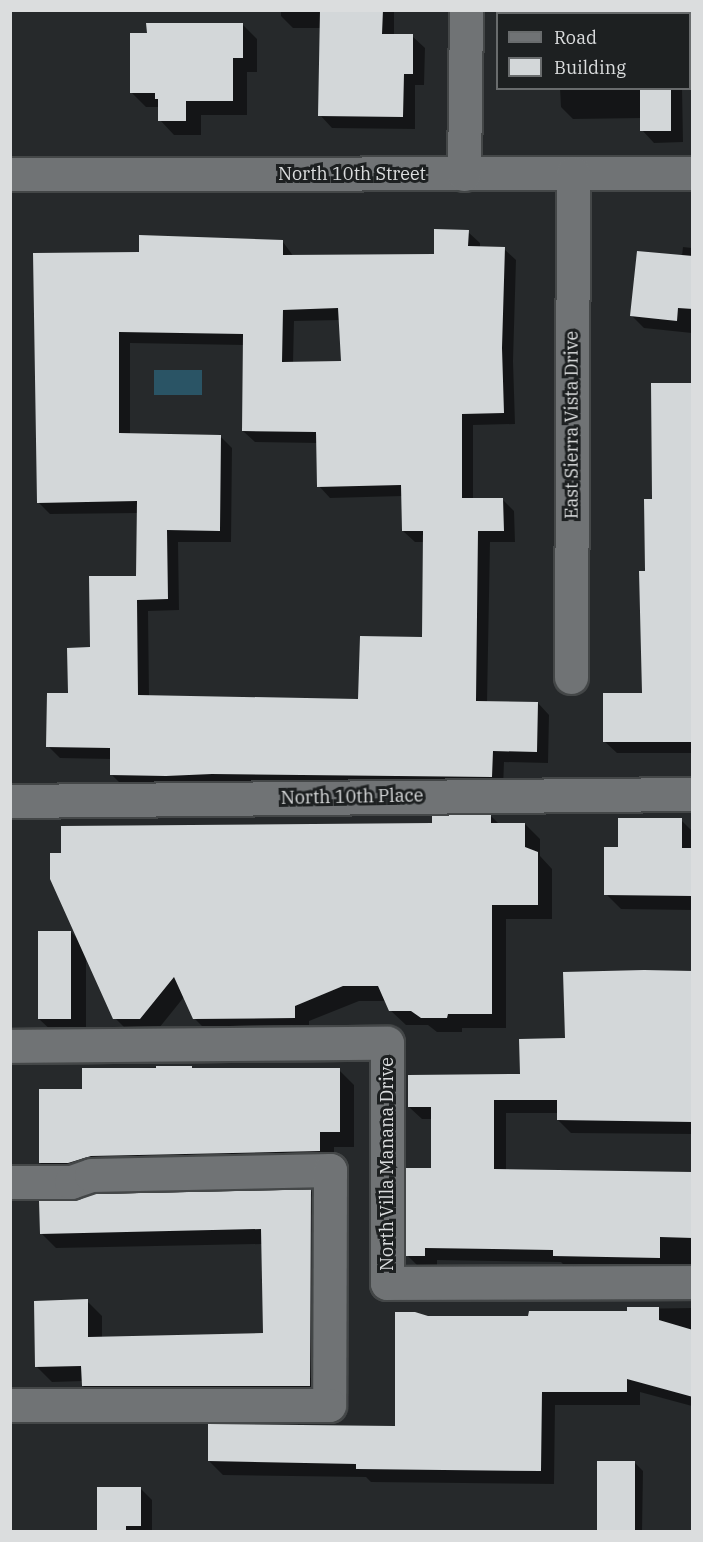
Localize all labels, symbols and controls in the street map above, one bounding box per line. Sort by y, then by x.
legend [496,12,691,90]
text: Road [554,26,597,49]
text: Building [554,56,626,79]
street label: North 10th Street [278,163,426,185]
street label: East Sierra Vista Drive [561,331,583,519]
street label: North 10th Place [281,785,423,809]
street label: North Villa Manana Drive [376,1057,398,1271]

